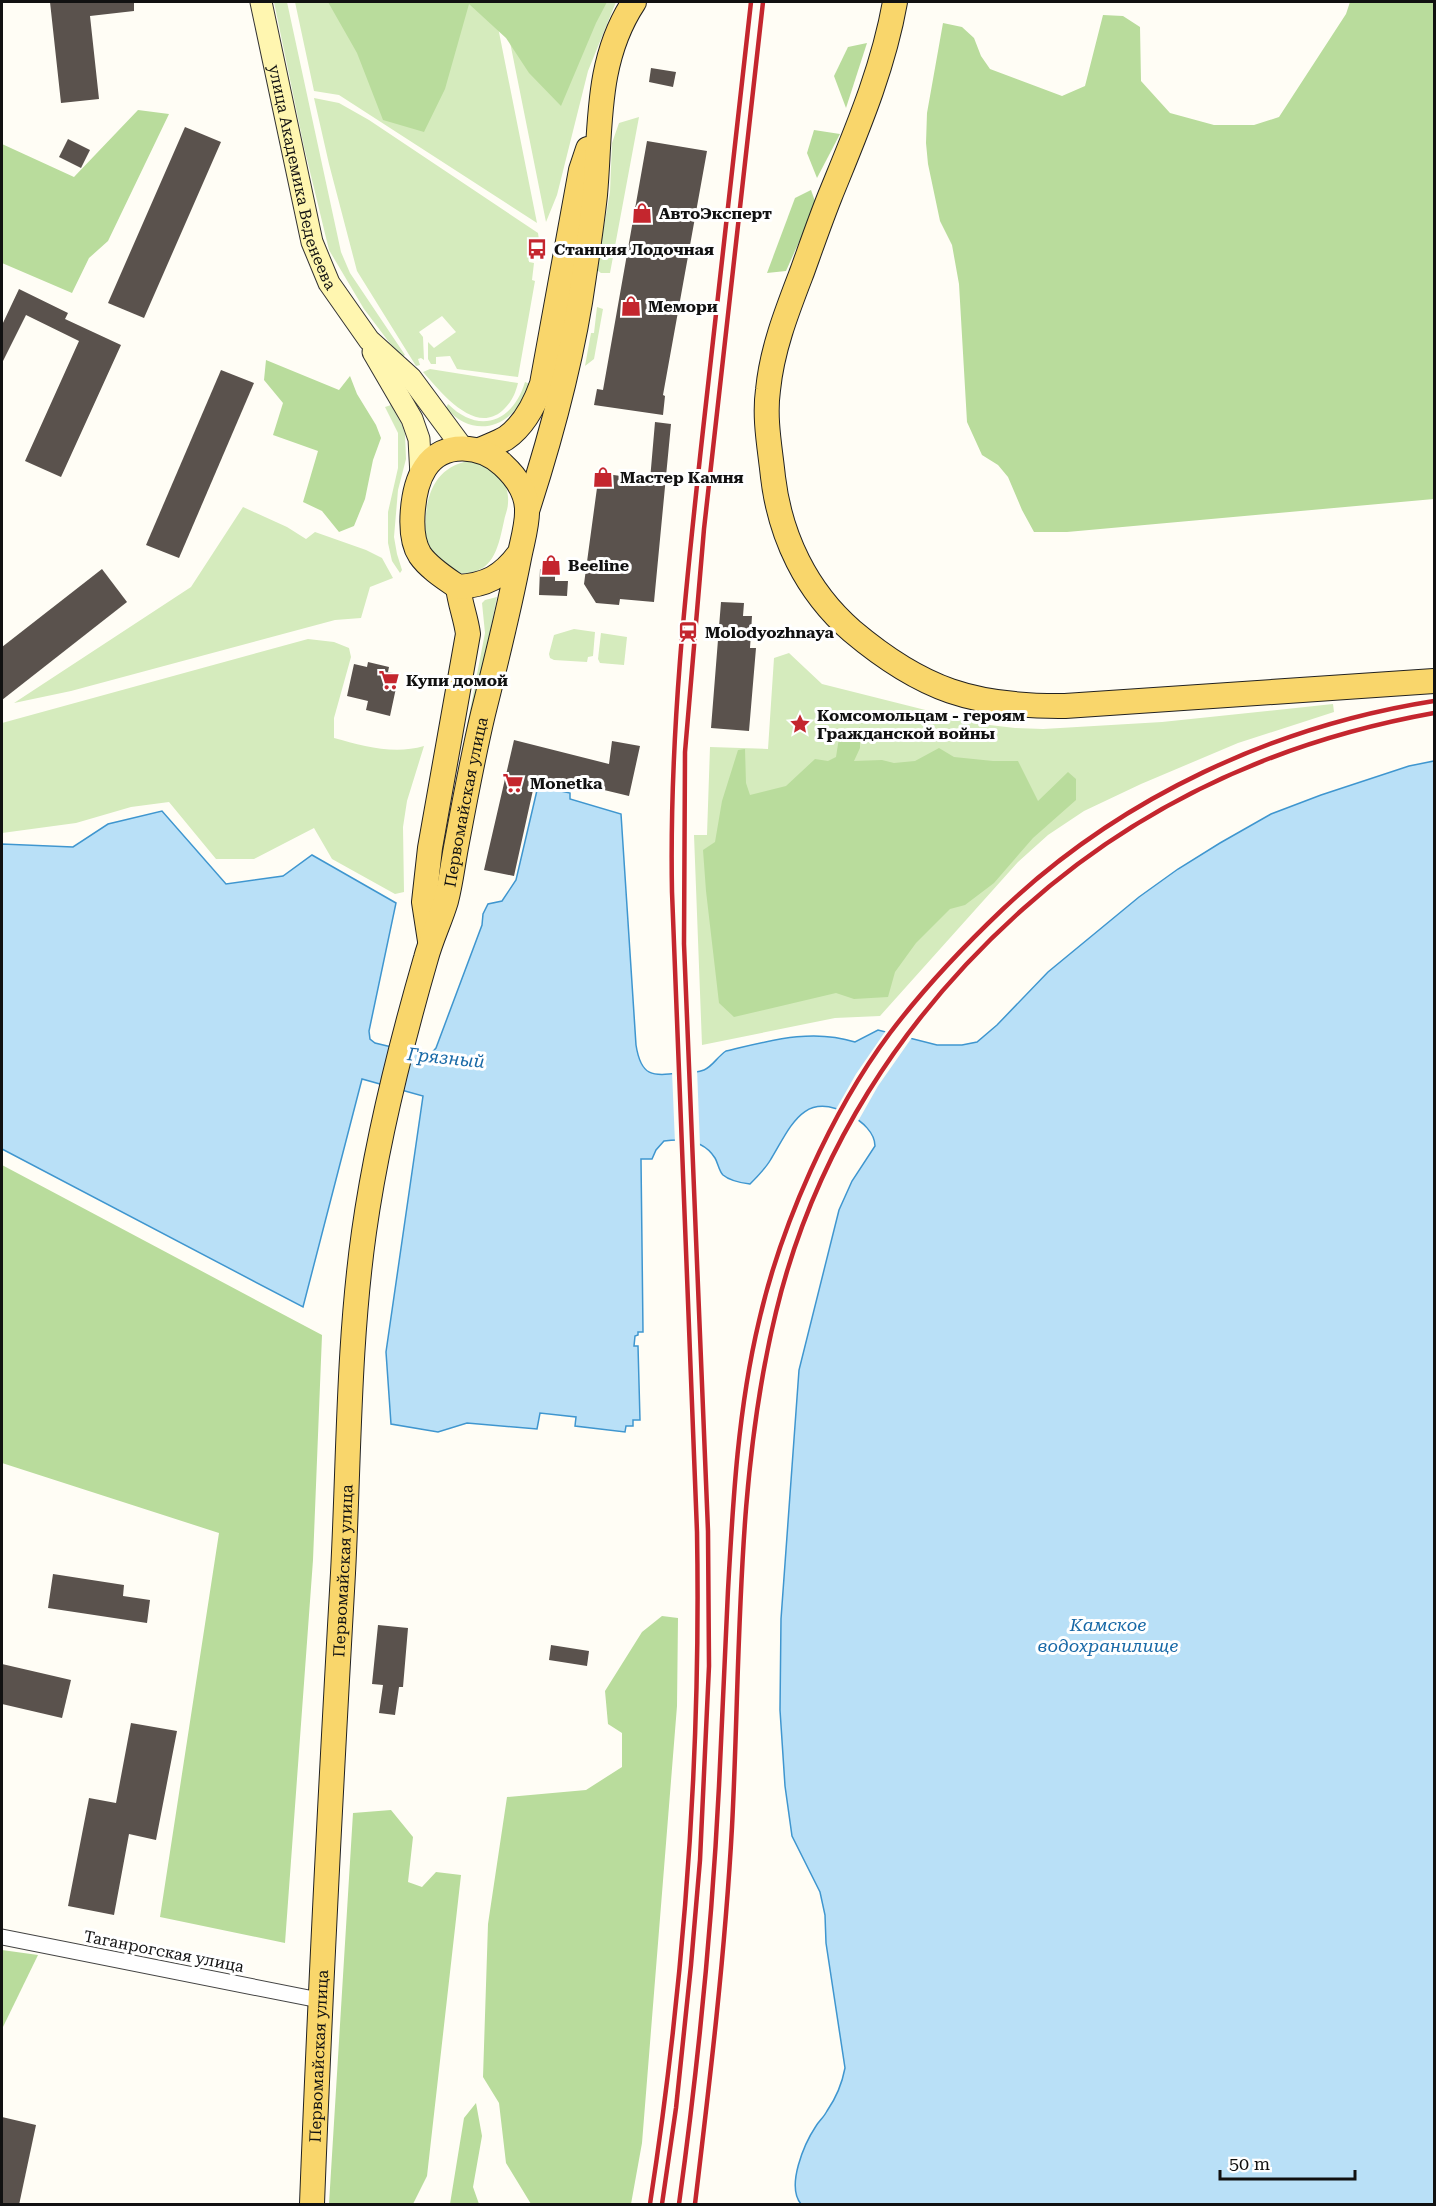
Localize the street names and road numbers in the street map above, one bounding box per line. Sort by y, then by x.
street label: улица Академика Веденеева [265,63,340,294]
street label: Первомайская улица [440,715,492,889]
street label: Первомайская улица [329,1484,357,1658]
street label: Таганрогская улица [82,1927,246,1976]
street label: Первомайская улица [305,1969,332,2143]

